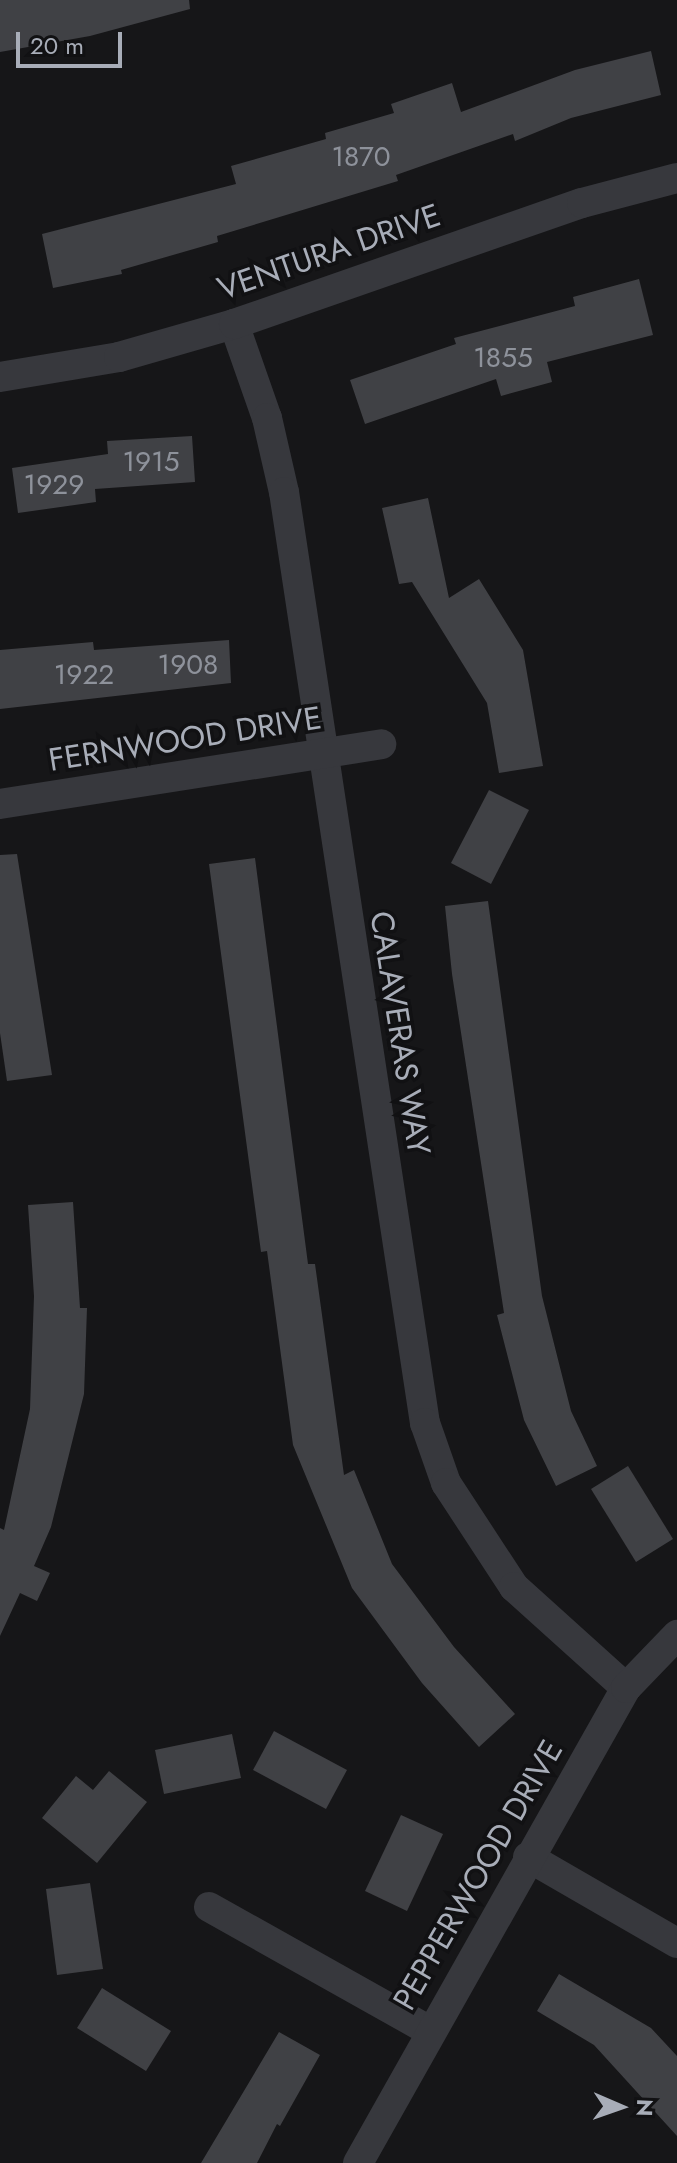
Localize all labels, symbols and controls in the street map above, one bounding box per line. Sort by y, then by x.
scale bar [20,16,126,66]
text: 20 m [30,28,84,63]
house number: 1870 [332,140,390,174]
street label: VENTURA DRIVE [212,196,446,308]
house number: 1855 [473,341,533,375]
house number: 1915 [122,445,180,479]
house number: 1929 [24,468,84,502]
house number: 1908 [158,648,218,682]
house number: 1922 [54,658,114,692]
street label: FERNWOOD DRIVE [46,698,324,780]
street label: CALAVERAS WAY [362,908,438,1158]
street label: PEPPERWOOD DRIVE [385,1733,571,2017]
north arrow [581,2067,661,2147]
text: N [629,2099,661,2117]

